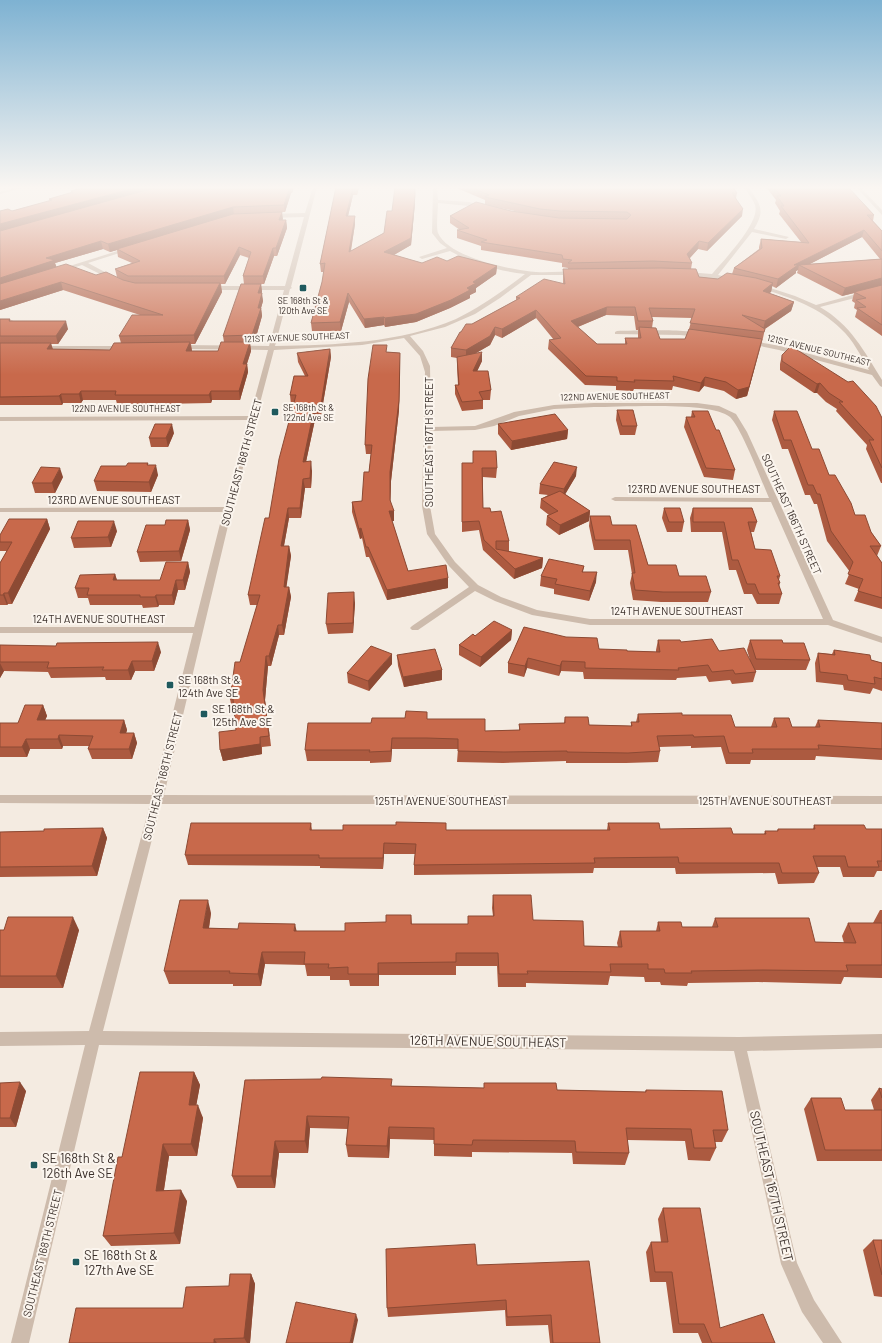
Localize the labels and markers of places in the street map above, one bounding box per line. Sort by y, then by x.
marker: SE 168th St & 120th Ave SE [298,283,308,293]
place label: SE 168th St & 120th Ave SE [277,295,329,316]
place label: SE 168th St & 122nd Ave SE [283,402,334,423]
marker: SE 168th St & 122nd Ave SE [270,407,280,417]
place label: SE 168th St & 124th Ave SE [178,673,241,699]
marker: SE 168th St & 124th Ave SE [165,680,175,690]
place label: SE 168th St & 125th Ave SE [212,702,275,728]
marker: SE 168th St & 125th Ave SE [199,709,209,719]
place label: SE 168th St & 126th Ave SE [42,1150,116,1181]
marker: SE 168th St & 126th Ave SE [29,1160,39,1170]
place label: SE 168th St & 127th Ave SE [84,1247,158,1278]
marker: SE 168th St & 127th Ave SE [71,1257,81,1267]

